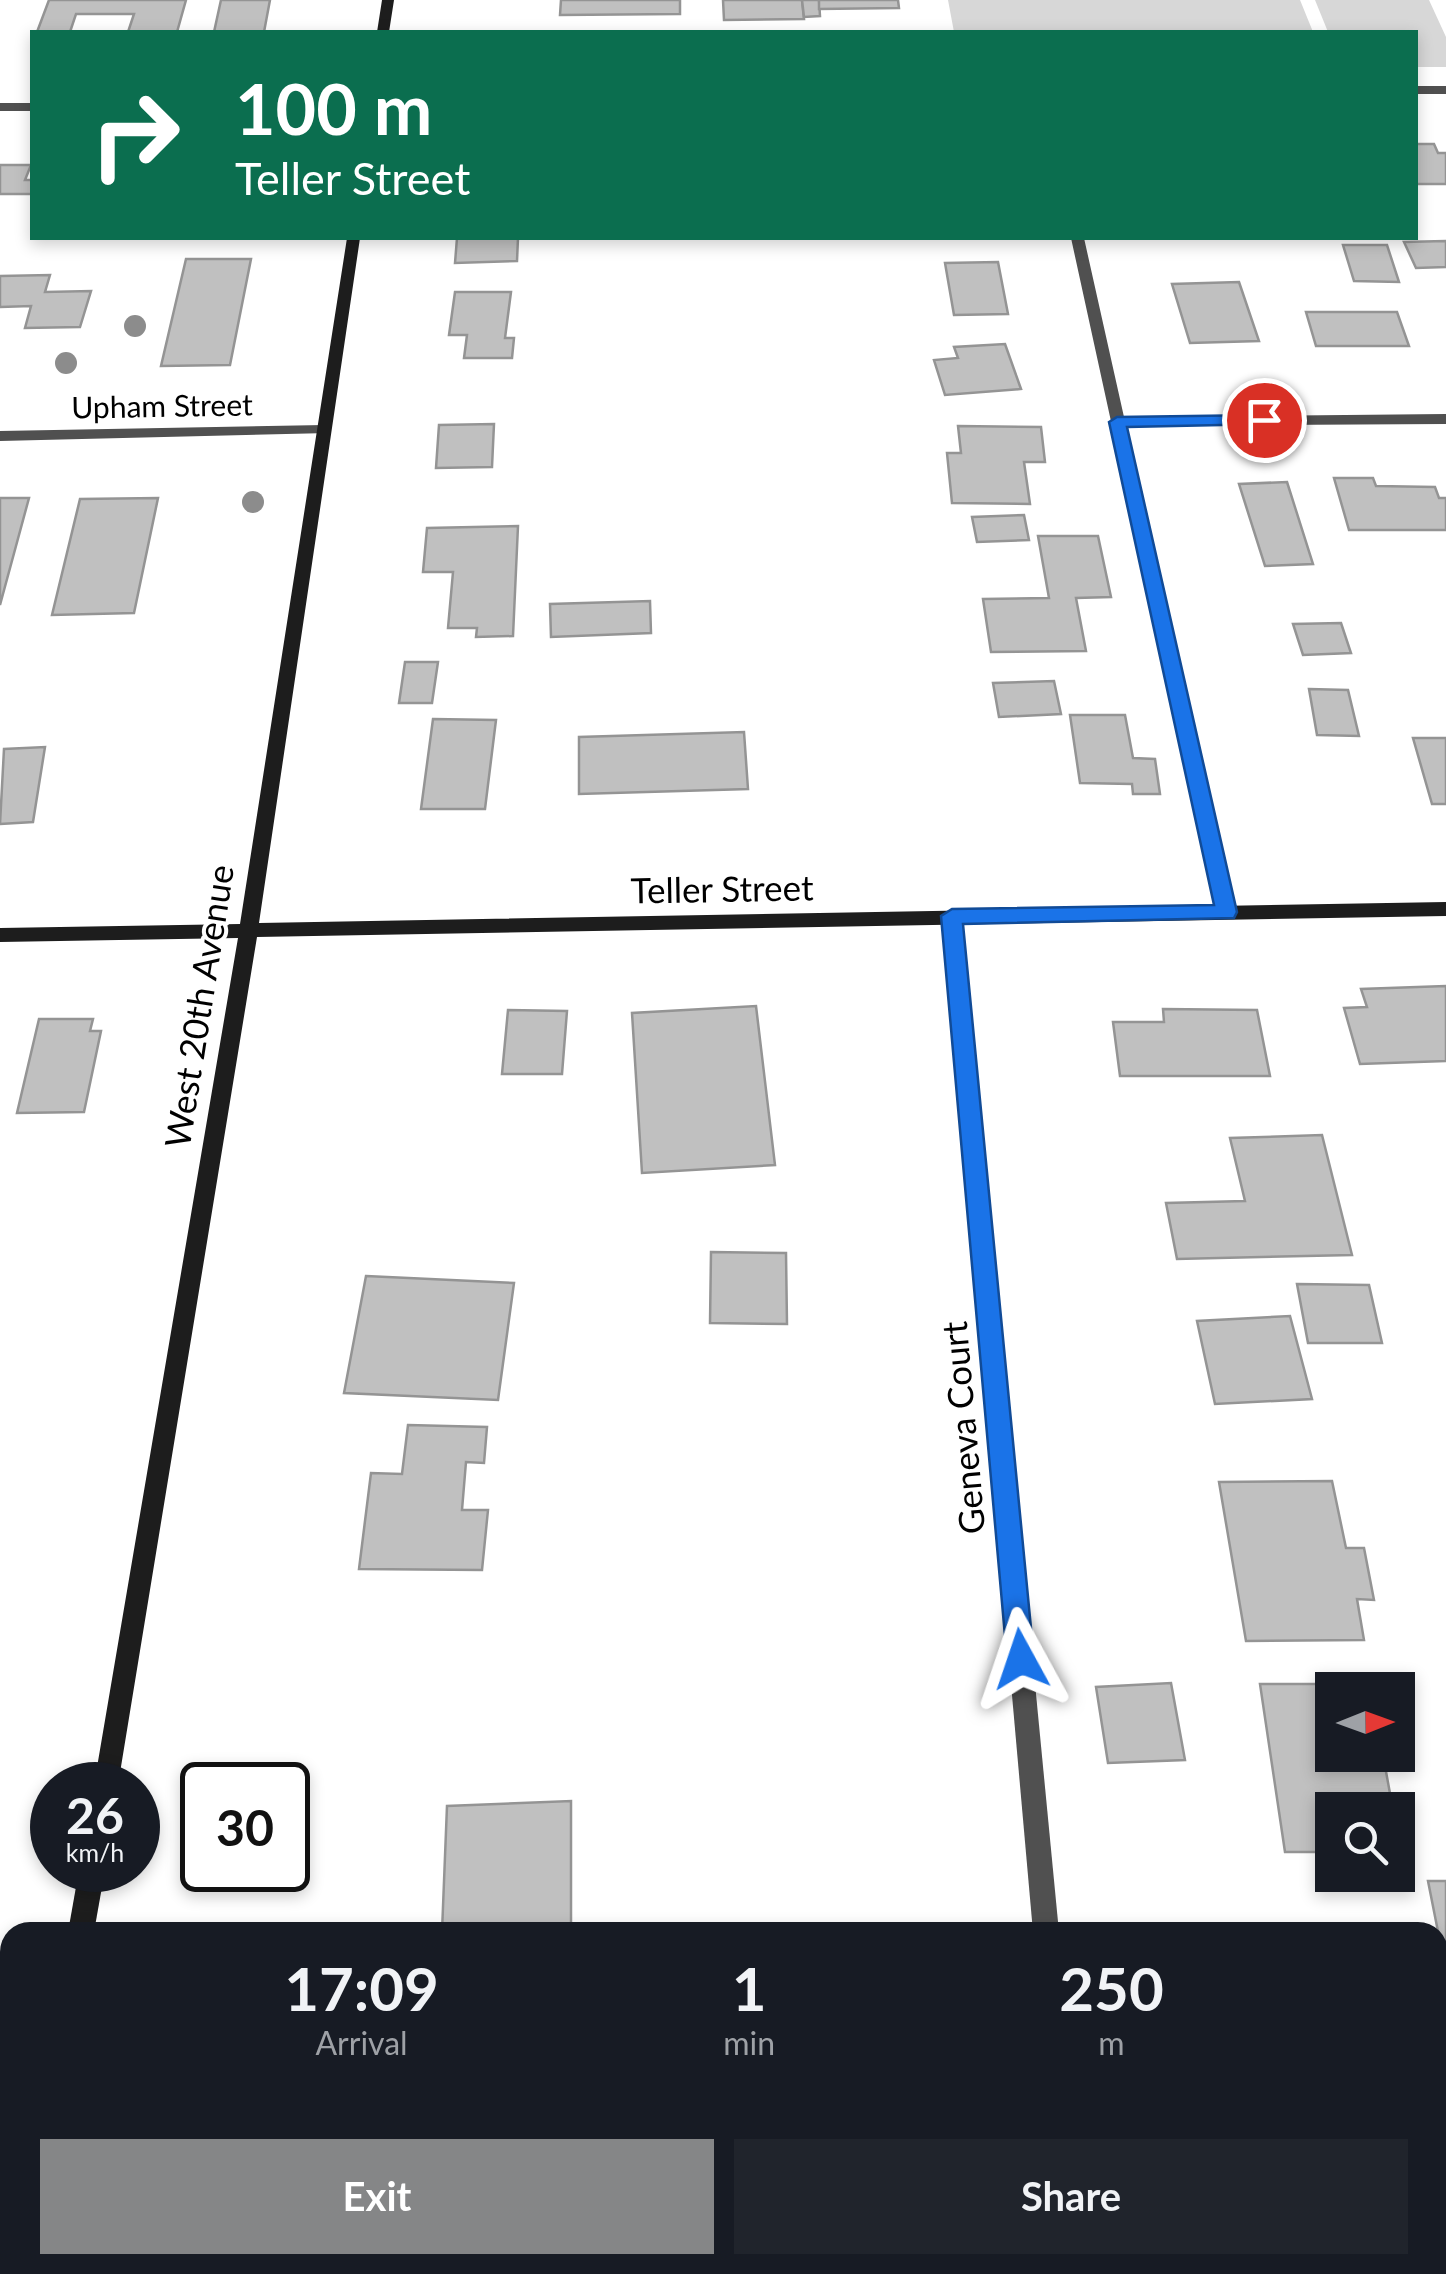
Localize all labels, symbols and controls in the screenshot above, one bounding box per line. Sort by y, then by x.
text: 100 m [235,66,432,150]
icon: right [70,70,200,200]
text: Teller Street [235,151,470,205]
pin [1222,378,1307,463]
street label: Upham Street [71,385,253,425]
icon: arrive [1237,393,1292,448]
street label: West 20th Avenue [155,862,241,1150]
street label: Teller Street [630,865,814,911]
street label: Geneva Court [932,1320,992,1536]
position arrow [969,1607,1073,1711]
north arrow [1315,1672,1415,1772]
map controls [1315,1672,1415,1892]
speed limit sign: 30 [180,1762,310,1892]
text: 26 [66,1785,124,1845]
button: search [1315,1792,1415,1892]
text: km/h [66,1837,124,1867]
text: 17:09 [284,1952,439,2024]
text: 1 [732,1952,767,2024]
text: 250 [1059,1952,1164,2024]
text: Arrival [315,2023,408,2062]
text: min [723,2023,775,2062]
text: m [1098,2023,1125,2062]
button: Exit [40,2139,714,2254]
button: Share [734,2139,1408,2254]

